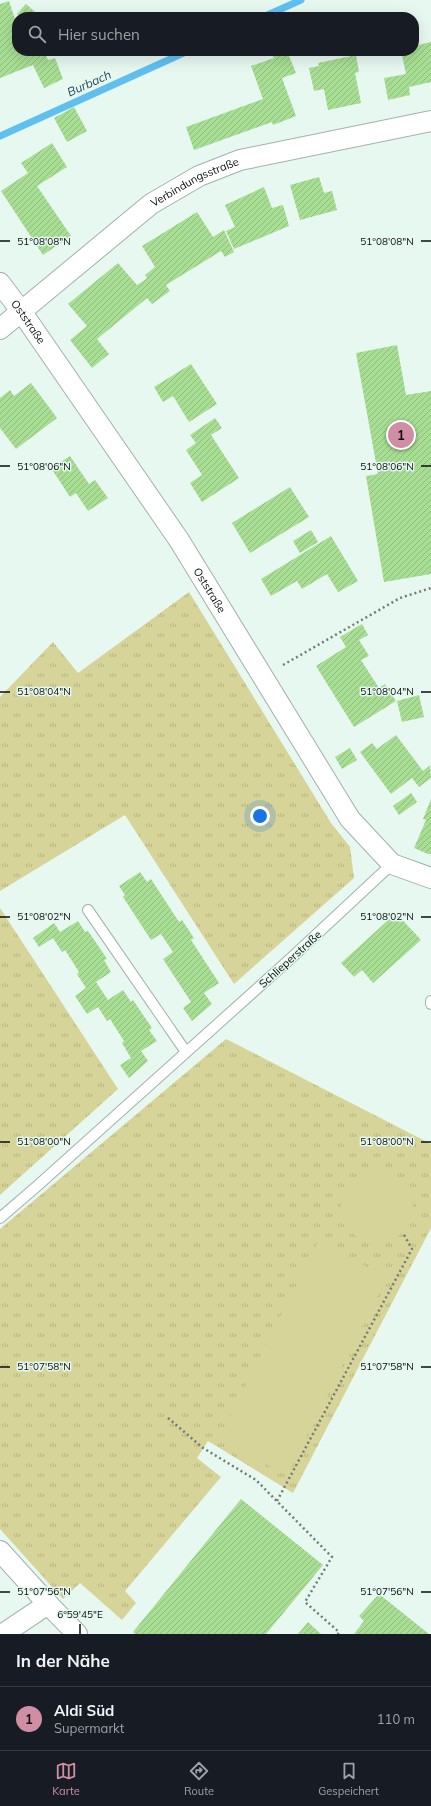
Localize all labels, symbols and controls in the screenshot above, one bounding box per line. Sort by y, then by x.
search box [12,12,419,56]
icon: search [26,23,48,45]
text: Hier suchen [58,25,140,44]
water label: Burbach [65,67,113,99]
street label: Verbindungsstraße [148,154,241,210]
text: 51°08'08"N [17,235,71,248]
text: 51°08'08"N [360,235,414,248]
street label: Oststraße [8,297,49,346]
pin: 1 [388,420,414,450]
text: 51°08'06"N [17,460,71,473]
text: 51°08'06"N [360,460,414,473]
street label: Oststraße [191,565,229,615]
text: 51°08'04"N [17,685,71,698]
text: 51°08'04"N [360,685,414,698]
your location [250,806,270,826]
text: 51°08'02"N [17,910,71,923]
text: 51°08'02"N [360,910,414,923]
street label: Schlieperstraße [256,927,324,991]
text: 51°08'00"N [17,1135,71,1148]
text: 51°08'00"N [360,1135,414,1148]
text: 51°07'58"N [17,1360,71,1373]
text: 51°07'58"N [360,1360,414,1373]
text: 51°07'56"N [17,1585,71,1598]
text: 51°07'56"N [360,1585,414,1598]
text: 6°59'45"E [57,1608,103,1621]
text: In der Nähe [16,1650,110,1671]
text: Aldi Süd [54,1701,114,1720]
text: 1 [25,1711,33,1727]
text: 110 m [377,1711,415,1727]
text: Supermarkt [54,1720,124,1736]
tab: Karte [52,1760,80,1798]
tab: Route [184,1760,214,1798]
tab: Gespeichert [318,1760,379,1798]

